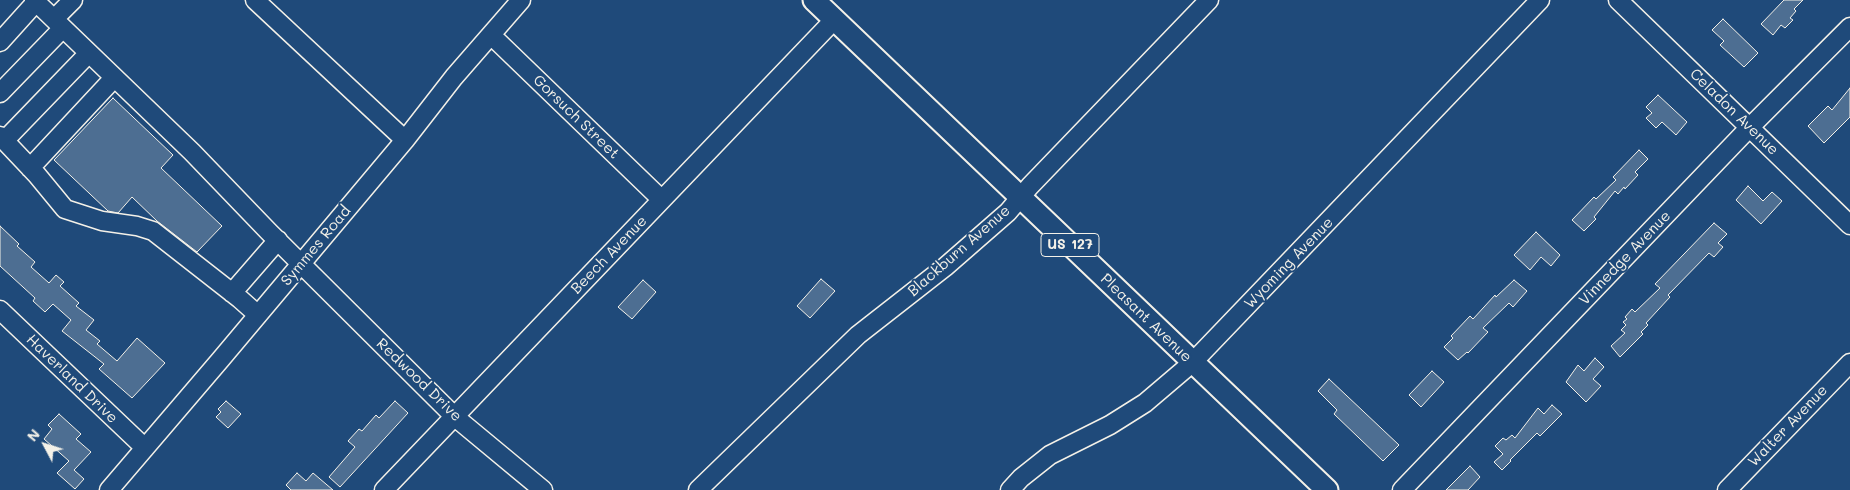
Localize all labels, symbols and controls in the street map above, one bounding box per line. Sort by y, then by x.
street label: Celadon Avenue [1686,65,1782,159]
street label: Gorsuch Street [529,71,623,163]
street label: Symmes Road [277,202,355,290]
street label: Blackburn Avenue [904,202,1014,300]
street label: Vinnedge Avenue [1575,207,1675,309]
street label: Beech Avenue [567,212,651,298]
street label: Wyoming Avenue [1241,214,1337,312]
road number: US 127 [1041,234,1099,256]
street label: Pleasant Avenue [1097,270,1195,366]
street label: Haverland Drive [23,331,121,427]
street label: Redwood Drive [373,335,465,425]
street label: Walter Avenue [1745,381,1831,471]
north arrow [20,420,70,470]
text: N [22,425,44,445]

